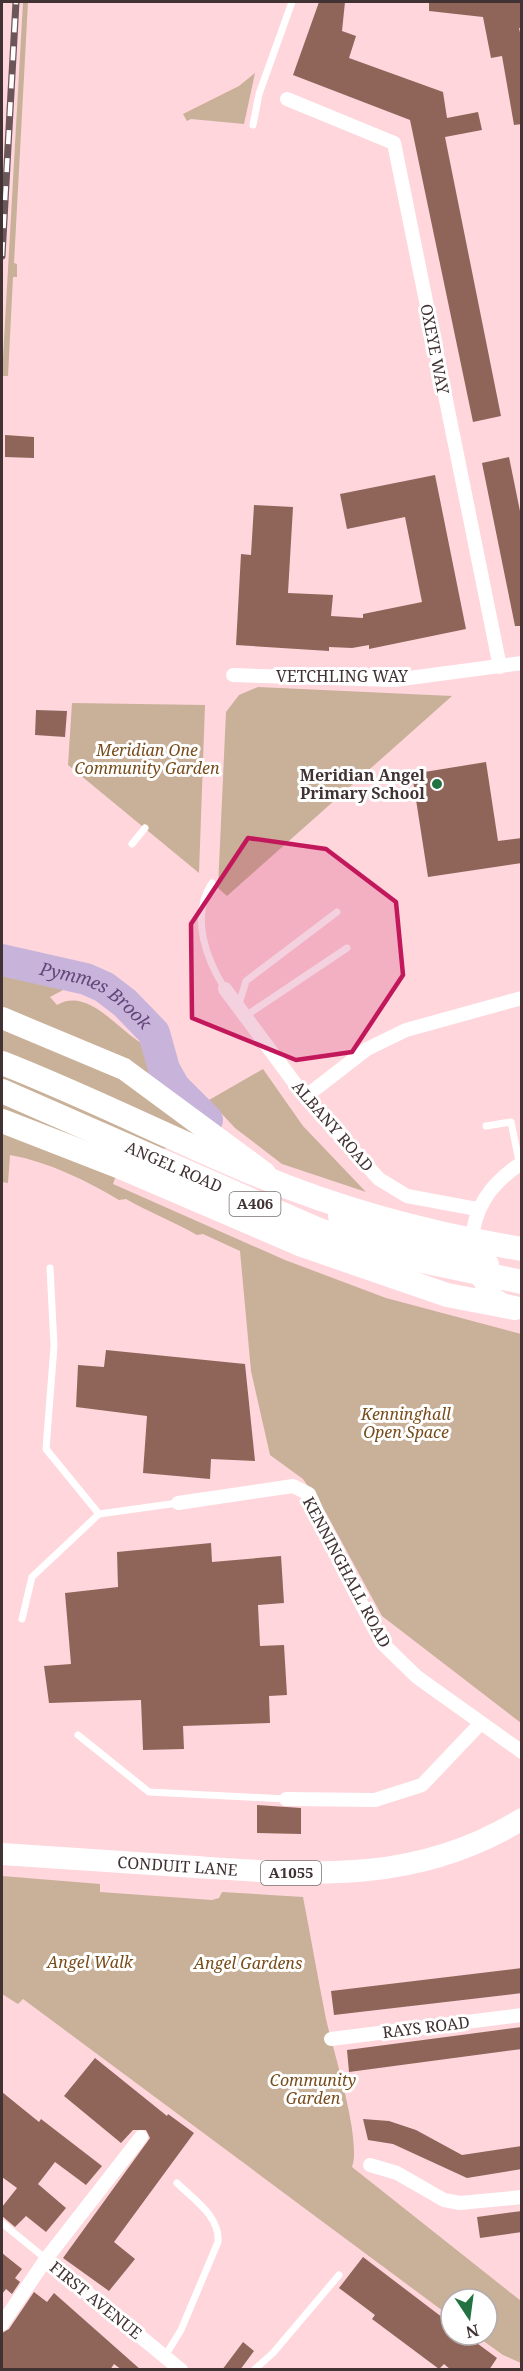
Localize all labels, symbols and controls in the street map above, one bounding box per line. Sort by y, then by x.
street label: OXEYE WAY [415,302,455,397]
street label: VETCHLING WAY [276,665,409,687]
park label: Meridian One Community Garden [74,739,220,779]
place label: Meridian Angel Primary School [300,764,425,804]
marker: Meridian Angel Primary School [430,777,444,791]
water label: Pymmes Brook [37,956,158,1035]
street label: ALBANY ROAD [287,1076,379,1176]
street label: ANGEL ROAD [122,1136,226,1197]
road number: A406 [230,1192,280,1216]
park label: Kenninghall Open Space [360,1403,451,1443]
street label: KENNINGHALL ROAD [298,1493,396,1651]
street label: CONDUIT LANE [117,1851,238,1881]
road number: A1055 [261,1861,321,1885]
park label: Angel Walk [46,1951,134,1973]
park label: Angel Gardens [193,1952,302,1974]
street label: RAYS ROAD [381,2011,471,2043]
park label: Community Garden [270,2069,356,2109]
street label: FIRST AVENUE [45,2256,147,2344]
north arrow [439,2287,499,2347]
text: N [463,2319,481,2344]

